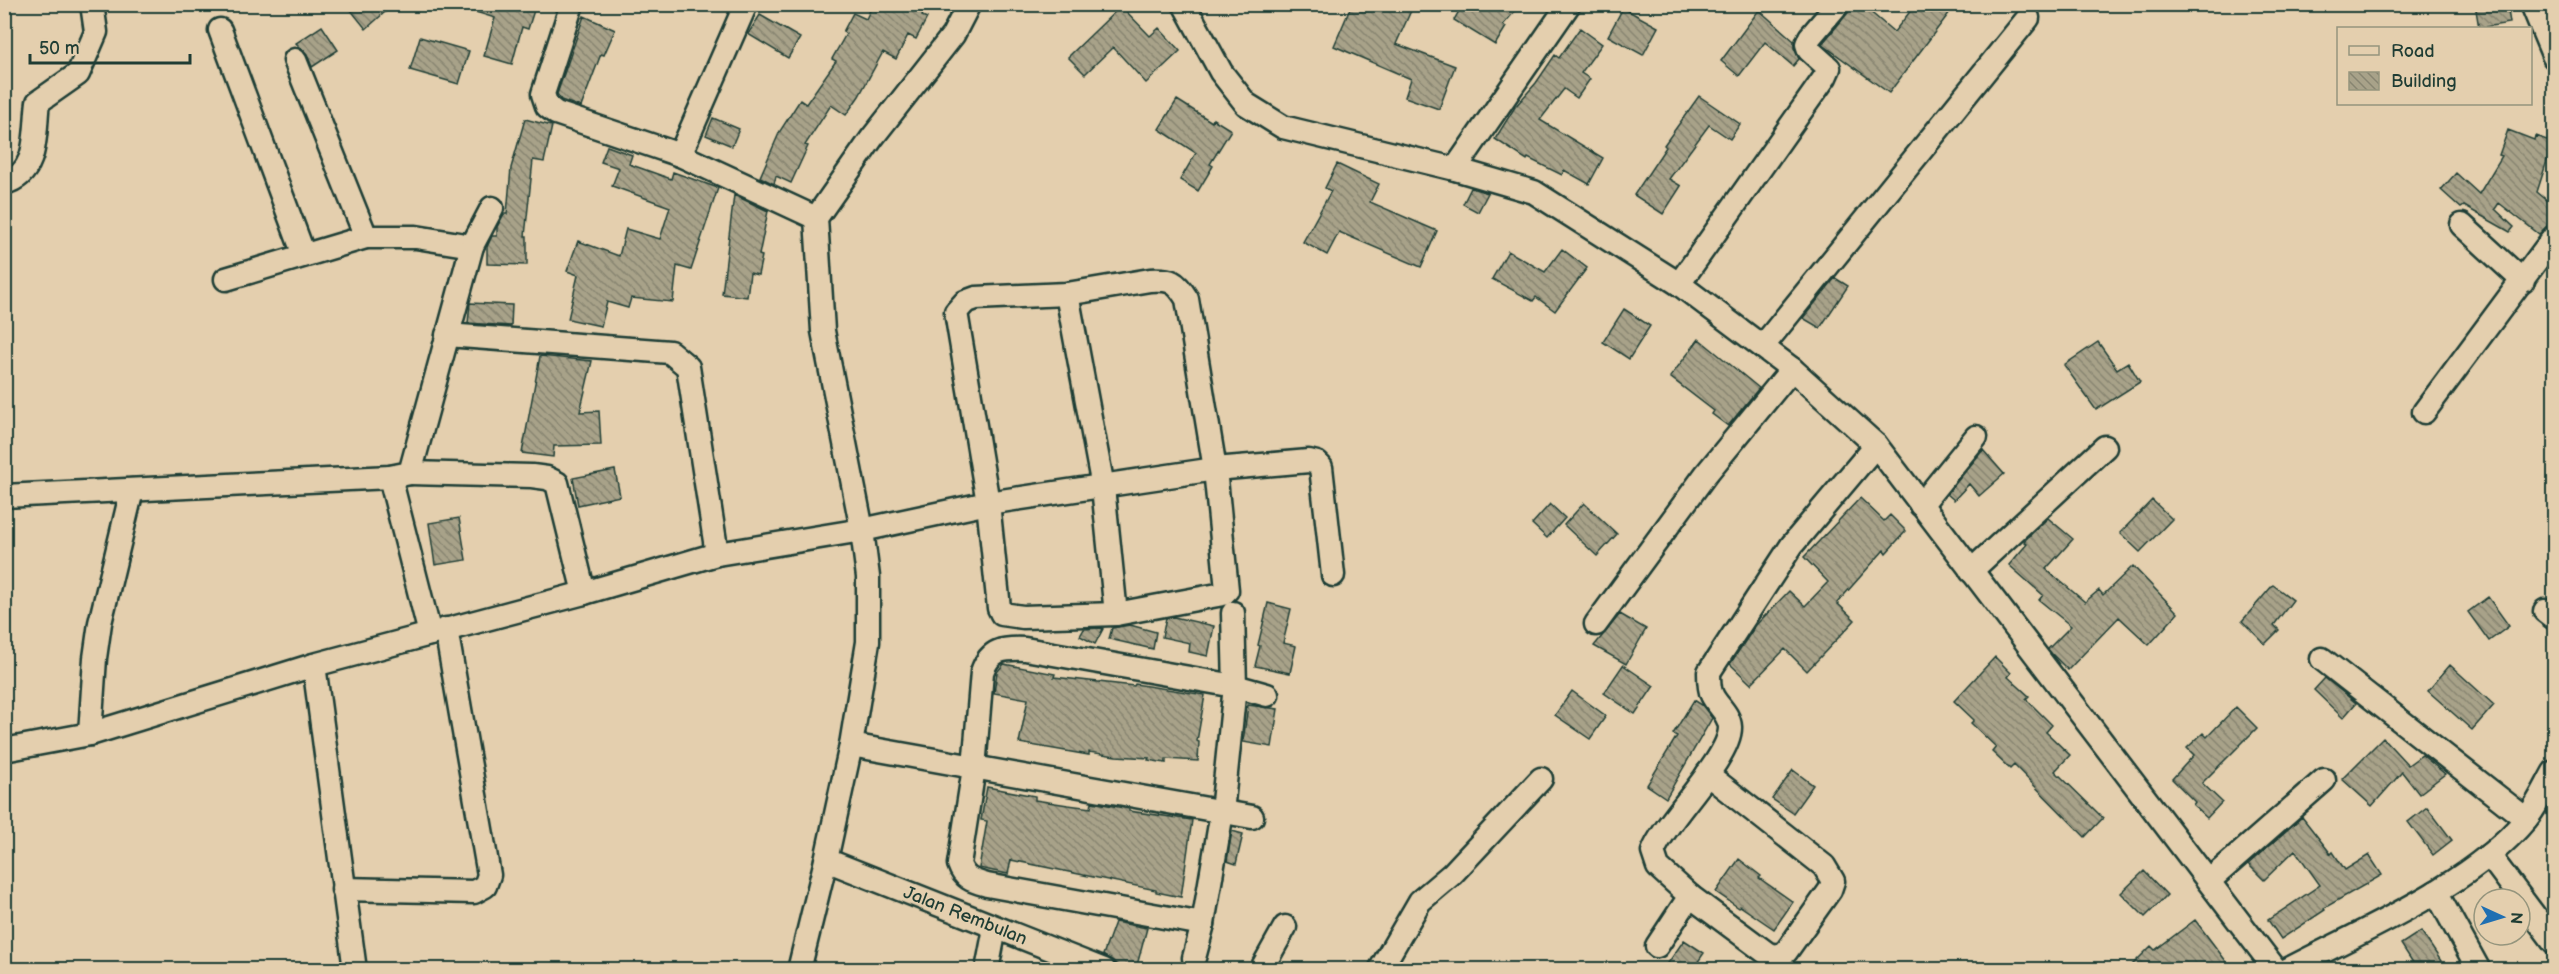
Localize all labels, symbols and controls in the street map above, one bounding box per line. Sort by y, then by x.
scale bar [30,27,190,65]
legend [2337,27,2532,105]
text: 50 m [39,38,80,59]
text: Road [2391,41,2435,62]
text: Building [2391,71,2457,92]
street label: Jalan Rembulan [901,881,1030,949]
north arrow [2472,887,2532,947]
text: N [2506,911,2525,925]

